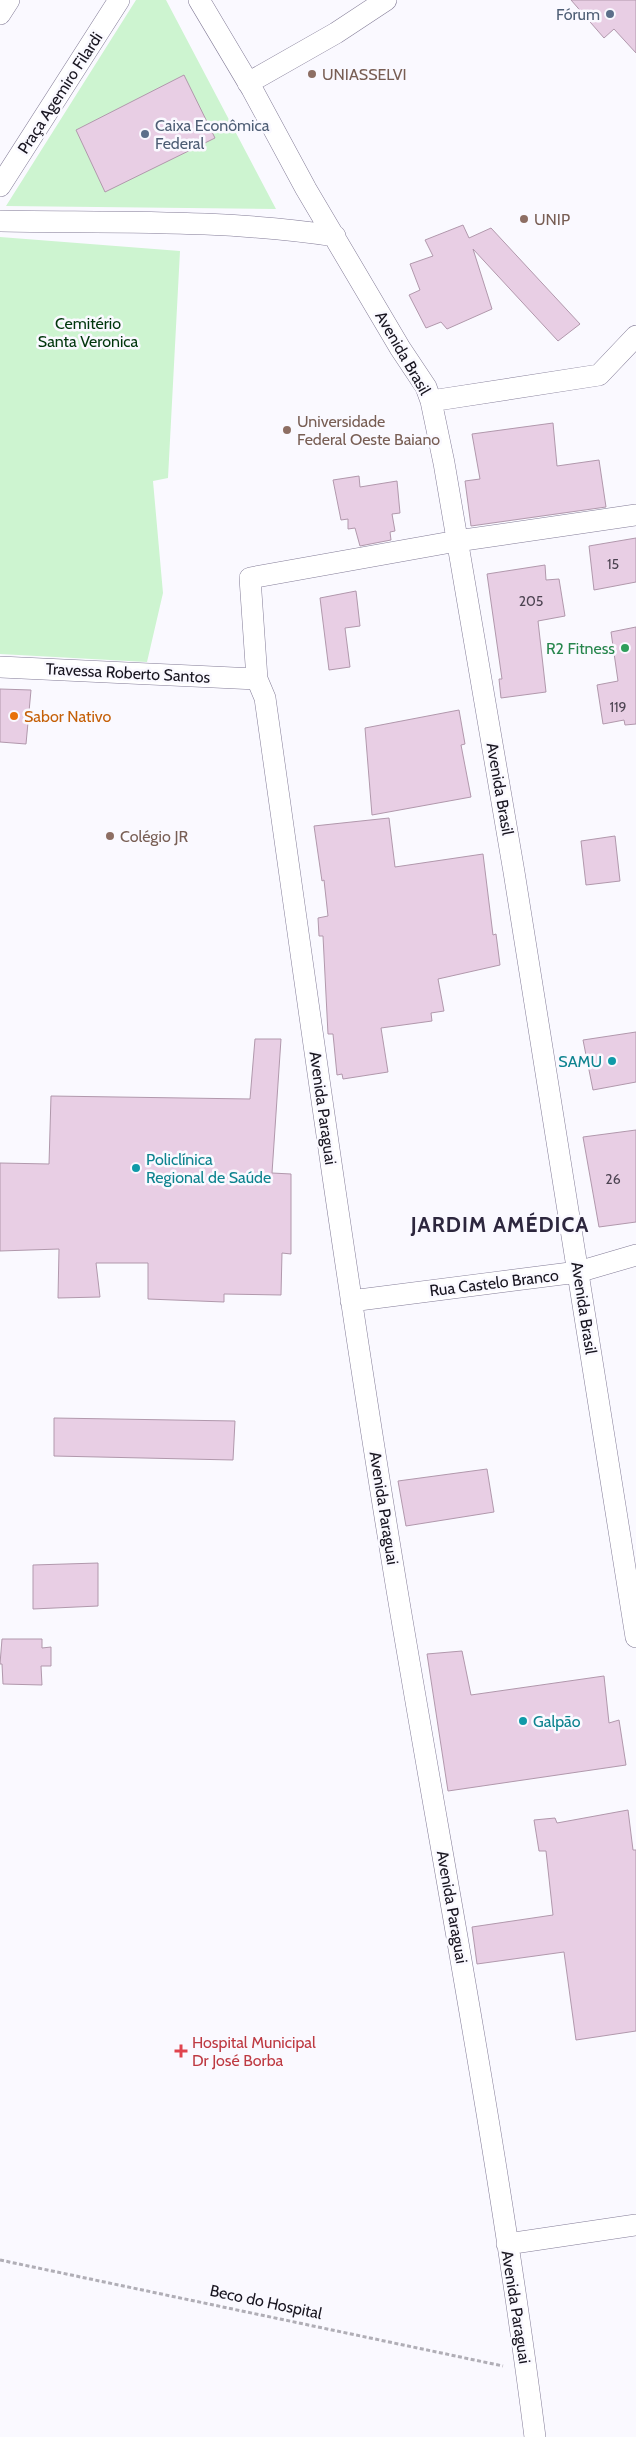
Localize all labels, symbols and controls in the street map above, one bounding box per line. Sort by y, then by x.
place label: Fórum [556,5,600,24]
marker: Fórum [604,8,616,20]
street label: Praça Agemiro Filardi [14,29,106,157]
place label: UNIASSELVI [322,65,407,84]
marker: UNIASSELVI [306,68,318,80]
place label: Caixa Econômica Federal [155,116,270,153]
marker: Caixa Econômica Federal [139,128,151,140]
place label: UNIP [534,210,570,229]
marker: UNIP [518,213,530,225]
street label: Avenida Brasil [371,308,435,398]
park label: Cemitério Santa Veronica [38,314,139,351]
place label: Universidade Federal Oeste Baiano [297,412,440,449]
marker: Universidade Federal Oeste Baiano [281,424,293,436]
house number: 15 [607,555,619,573]
house number: 205 [519,592,543,610]
place label: R2 Fitness [546,639,615,658]
marker: R2 Fitness [619,642,631,654]
street label: Travessa Roberto Santos [45,659,211,687]
house number: 119 [609,698,627,716]
place label: Sabor Nativo [24,707,111,726]
marker: Sabor Nativo [8,710,20,722]
street label: Avenida Brasil [483,741,518,837]
place label: Colégio JR [120,827,188,846]
marker: Colégio JR [104,830,116,842]
street label: Avenida Paraguai [306,1050,340,1166]
place label: SAMU [558,1052,602,1071]
marker: SAMU [606,1055,618,1067]
place label: Policlínica Regional de Saúde [146,1150,271,1187]
marker: Policlínica Regional de Saúde [130,1162,142,1174]
house number: 26 [605,1170,621,1188]
district label: JARDIM AMÉDICA [410,1212,589,1237]
street label: Avenida Brasil [567,1260,601,1356]
street label: Rua Castelo Branco [428,1266,560,1300]
street label: Avenida Paraguai [366,1450,402,1566]
place label: Galpão [533,1712,581,1731]
marker: Galpão [517,1715,529,1727]
street label: Avenida Paraguai [433,1849,471,1965]
place label: Hospital Municipal Dr José Borba [192,2033,316,2070]
marker: Hospital Municipal Dr José Borba [174,2044,188,2058]
street label: Avenida Paraguai [498,2249,534,2365]
street label: Beco do Hospital [208,2281,324,2323]

